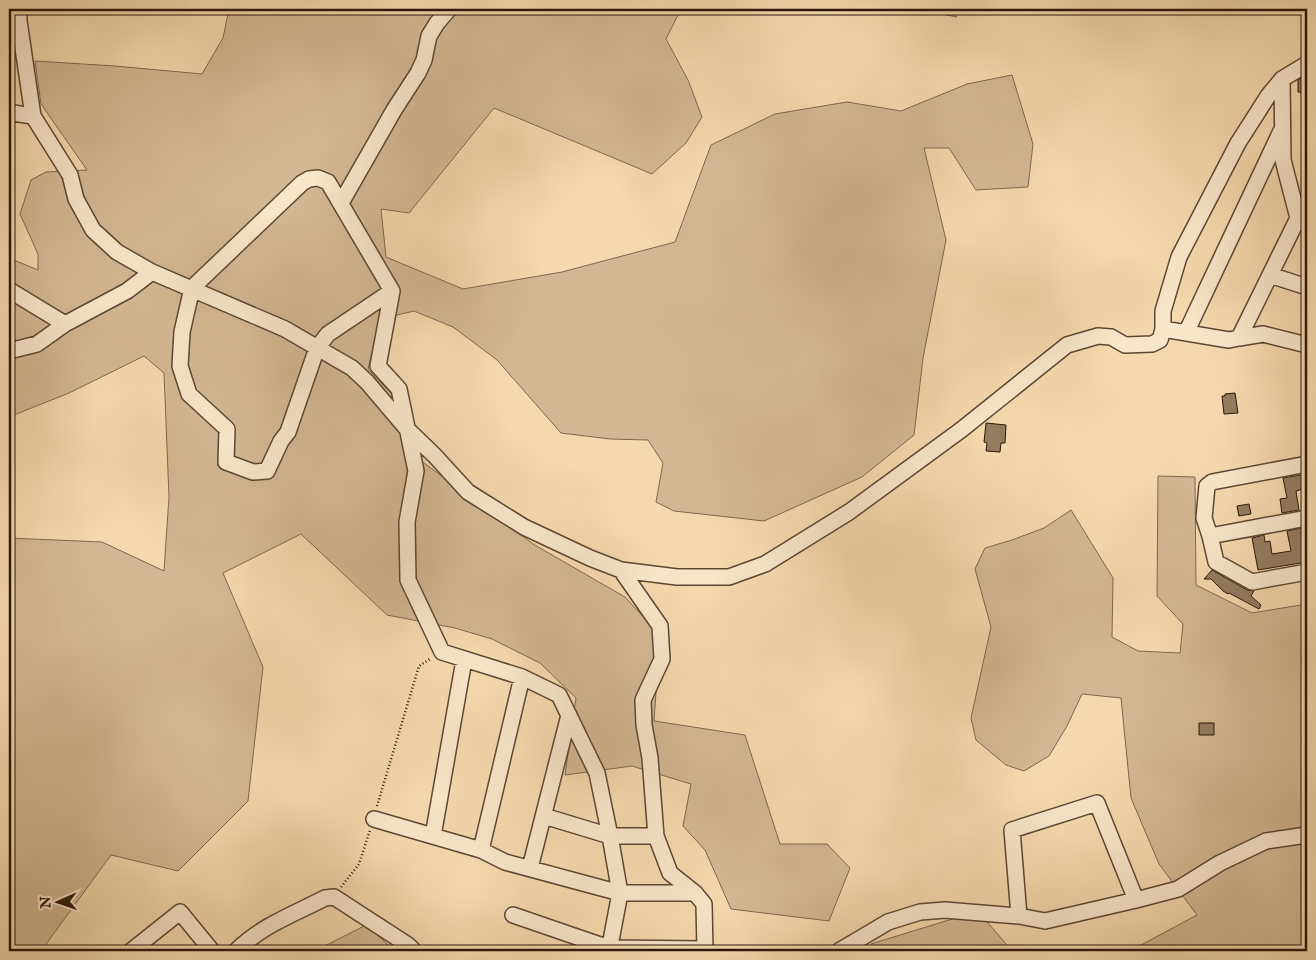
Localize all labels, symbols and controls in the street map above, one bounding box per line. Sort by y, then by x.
north arrow [32,878,82,928]
text: N [37,896,55,910]

